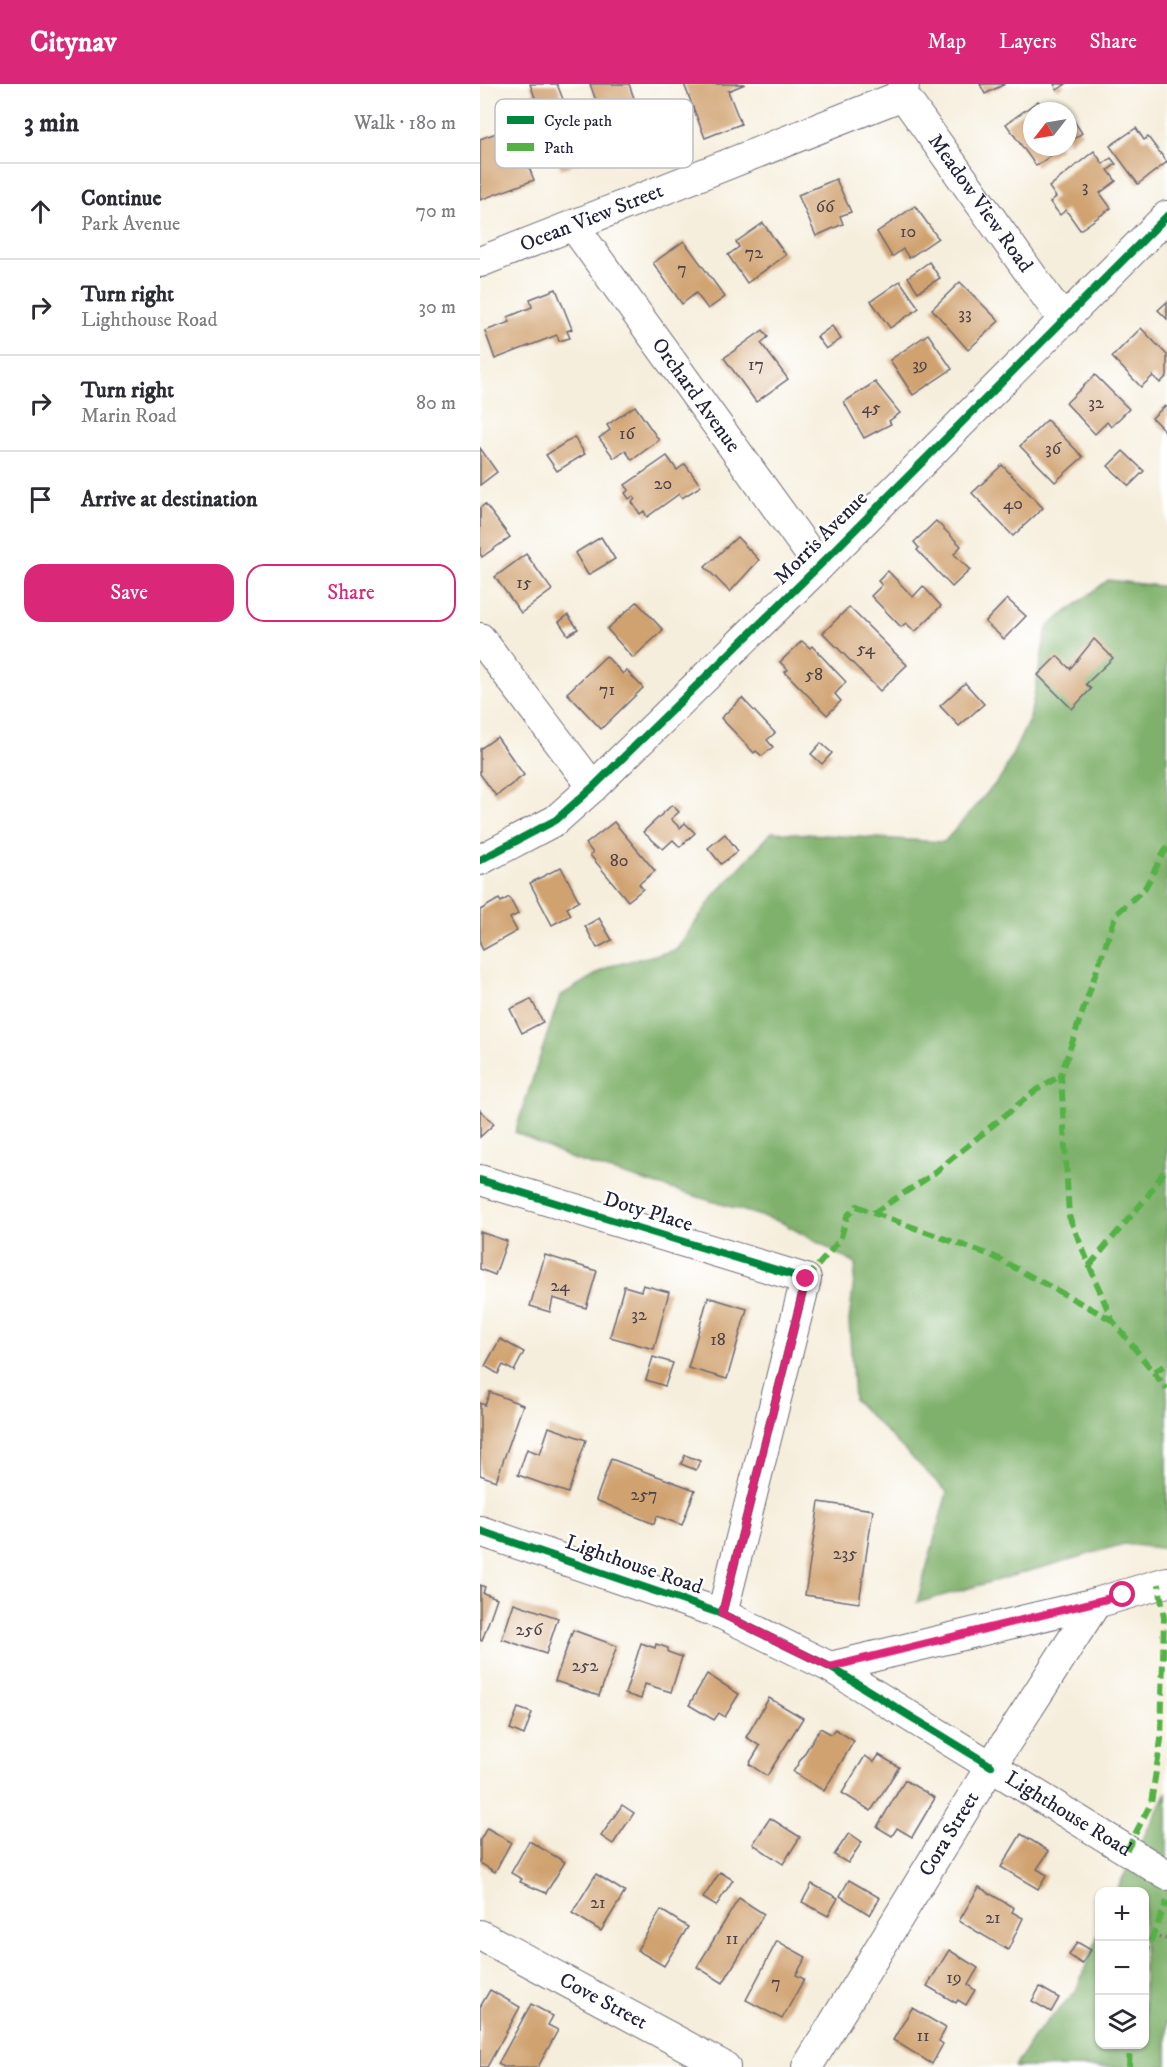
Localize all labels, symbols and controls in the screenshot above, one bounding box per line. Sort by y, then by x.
text: Citynav [30,25,117,60]
text: Map [927,29,966,55]
text: Layers [999,29,1057,55]
text: Share [1090,29,1137,55]
legend [495,99,693,168]
north arrow [1023,102,1077,156]
text: 3 min [24,107,79,140]
text: Walk · 180 m [354,111,456,136]
text: Cycle path [544,111,613,131]
street label: Meadow View Road [922,129,1039,278]
text: Path [544,138,574,158]
house number: 3 [1082,176,1088,198]
street label: Ocean View Street [516,178,667,258]
text: Continue [81,185,162,212]
icon: ahead [24,195,57,228]
house number: 66 [816,196,835,218]
text: 70 m [415,199,456,224]
text: Park Avenue [81,212,180,237]
house number: 10 [900,221,916,243]
house number: 72 [745,242,763,264]
house number: 7 [677,258,687,280]
text: Turn right [81,281,174,308]
icon: right [24,291,57,324]
text: 30 m [418,295,456,320]
house number: 33 [958,303,972,325]
text: Lighthouse Road [81,308,218,333]
street label: Orchard Avenue [646,333,746,458]
house number: 17 [748,354,764,376]
house number: 39 [912,354,928,376]
text: Turn right [81,377,174,404]
icon: right [24,387,57,420]
text: 80 m [416,391,456,416]
house number: 32 [1088,392,1104,414]
house number: 45 [861,397,881,419]
text: Marin Road [81,404,177,429]
house number: 16 [619,423,636,445]
house number: 36 [1045,438,1062,460]
house number: 20 [654,473,672,495]
icon: arrive [24,483,57,516]
street label: Morris Avenue [769,485,874,590]
text: Arrive at destination [81,486,258,513]
house number: 40 [1003,493,1023,515]
button: Save [24,564,234,622]
button: Share [246,564,456,622]
house number: 15 [516,572,532,594]
house number: 54 [857,638,876,660]
house number: 58 [805,664,823,686]
house number: 71 [599,679,615,701]
house number: 80 [610,850,628,872]
street label: Doty Place [600,1186,696,1238]
route end [792,1265,818,1291]
house number: 24 [550,1275,570,1297]
house number: 32 [631,1304,647,1326]
house number: 18 [710,1329,726,1351]
house number: 257 [630,1484,658,1506]
street label: Lighthouse Road [562,1529,707,1601]
house number: 235 [833,1543,857,1565]
route start [1109,1581,1135,1607]
house number: 256 [515,1619,543,1641]
house number: 252 [572,1655,598,1677]
street label: Lighthouse Road [1000,1765,1136,1863]
street label: Cora Street [913,1786,985,1881]
map controls [1095,1887,1149,2049]
button: + [1095,1887,1149,1941]
house number: 21 [590,1892,606,1914]
house number: 21 [985,1907,1001,1929]
house number: 11 [725,1928,739,1950]
button: − [1095,1941,1149,1995]
street label: Cove Street [555,1967,652,2036]
house number: 19 [946,1967,962,1989]
house number: 7 [771,1972,781,1994]
button: layers [1095,1995,1149,2049]
house number: 11 [916,2025,930,2047]

